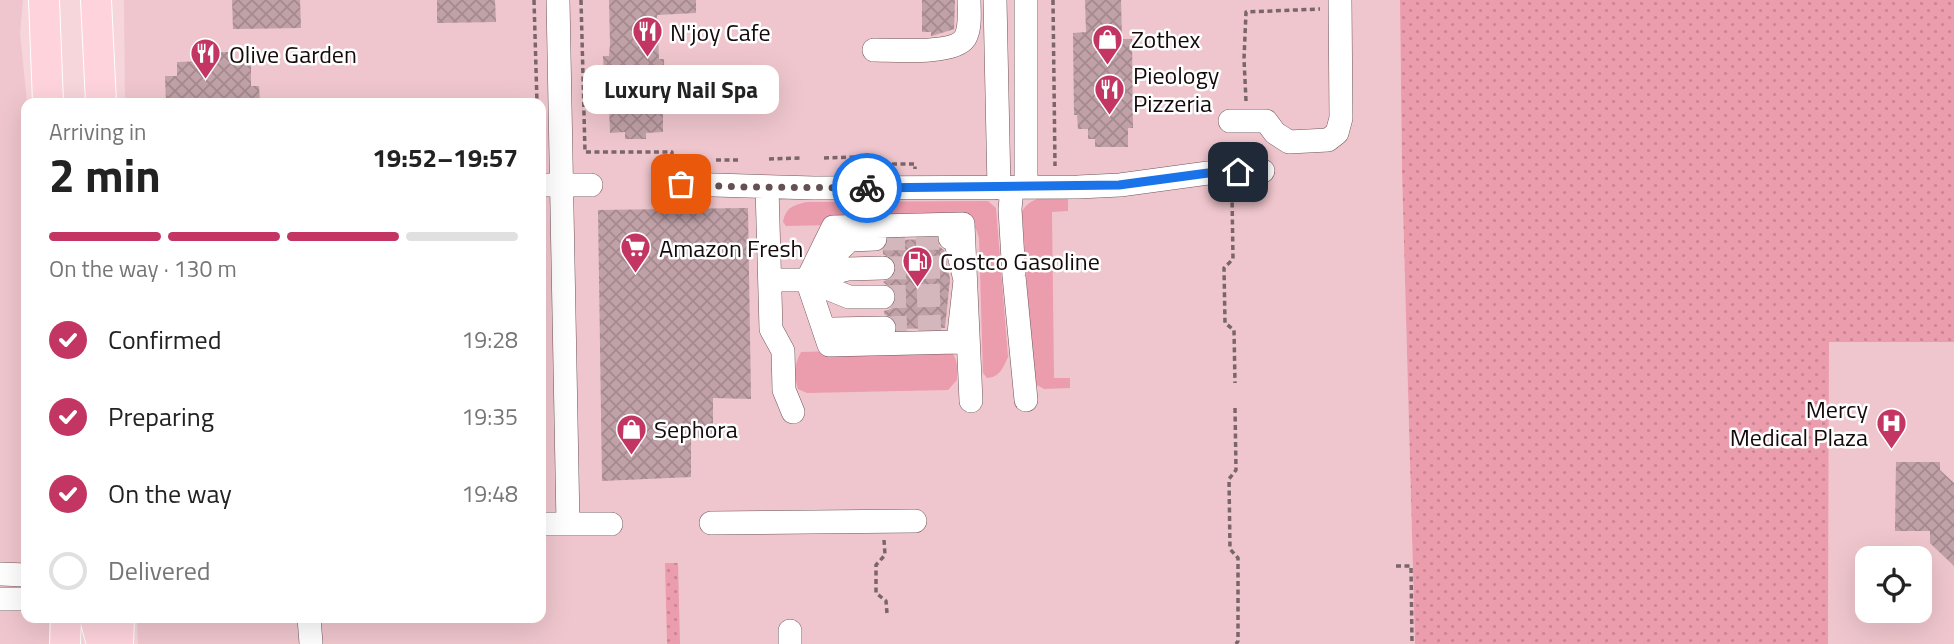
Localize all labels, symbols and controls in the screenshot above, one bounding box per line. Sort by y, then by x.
place label: N'joy Cafe [670,14,771,50]
restaurant icon: N'joy Cafe [630,15,664,59]
place label: Zothex [1131,21,1201,57]
shop icon: Zothex [1091,22,1125,66]
place label: Olive Garden [229,36,357,72]
restaurant icon: Olive Garden [189,37,223,81]
place label: Pieology Pizzeria [1133,57,1220,121]
callout: Luxury Nail Spa [583,65,779,114]
text: Luxury Nail Spa [604,72,758,107]
restaurant icon: Pieology Pizzeria [1093,72,1127,116]
text: Arriving in [49,114,146,149]
text: 19:52–19:57 [372,138,518,177]
text: 2 min [49,140,161,210]
pin [1208,142,1268,202]
courier [832,153,902,223]
icon: home [1219,153,1257,191]
pin [651,154,711,214]
icon: bag [662,165,700,203]
icon: bike [848,169,886,207]
place label: Amazon Fresh [659,230,803,266]
supermarket icon: Amazon Fresh [619,231,653,275]
place label: Costco Gasoline [940,243,1100,279]
fuel station icon: Costco Gasoline [900,244,934,288]
text: On the way · 130 m [49,251,237,286]
text: Confirmed [108,320,222,359]
icon: check [49,321,87,359]
text: 19:28 [461,322,518,357]
place label: Mercy Medical Plaza [1730,391,1868,455]
text: Preparing [108,397,214,436]
icon: check [49,398,87,436]
text: 19:35 [461,399,518,434]
hospital icon: Mercy Medical Plaza [1874,406,1908,450]
place label: Sephora [654,411,738,447]
shop icon: Sephora [614,412,648,456]
text: On the way [108,474,232,513]
icon: check [49,475,87,513]
text: 19:48 [461,476,518,511]
map controls [1855,546,1932,623]
button: locate [1855,546,1932,623]
text: Delivered [108,551,211,590]

